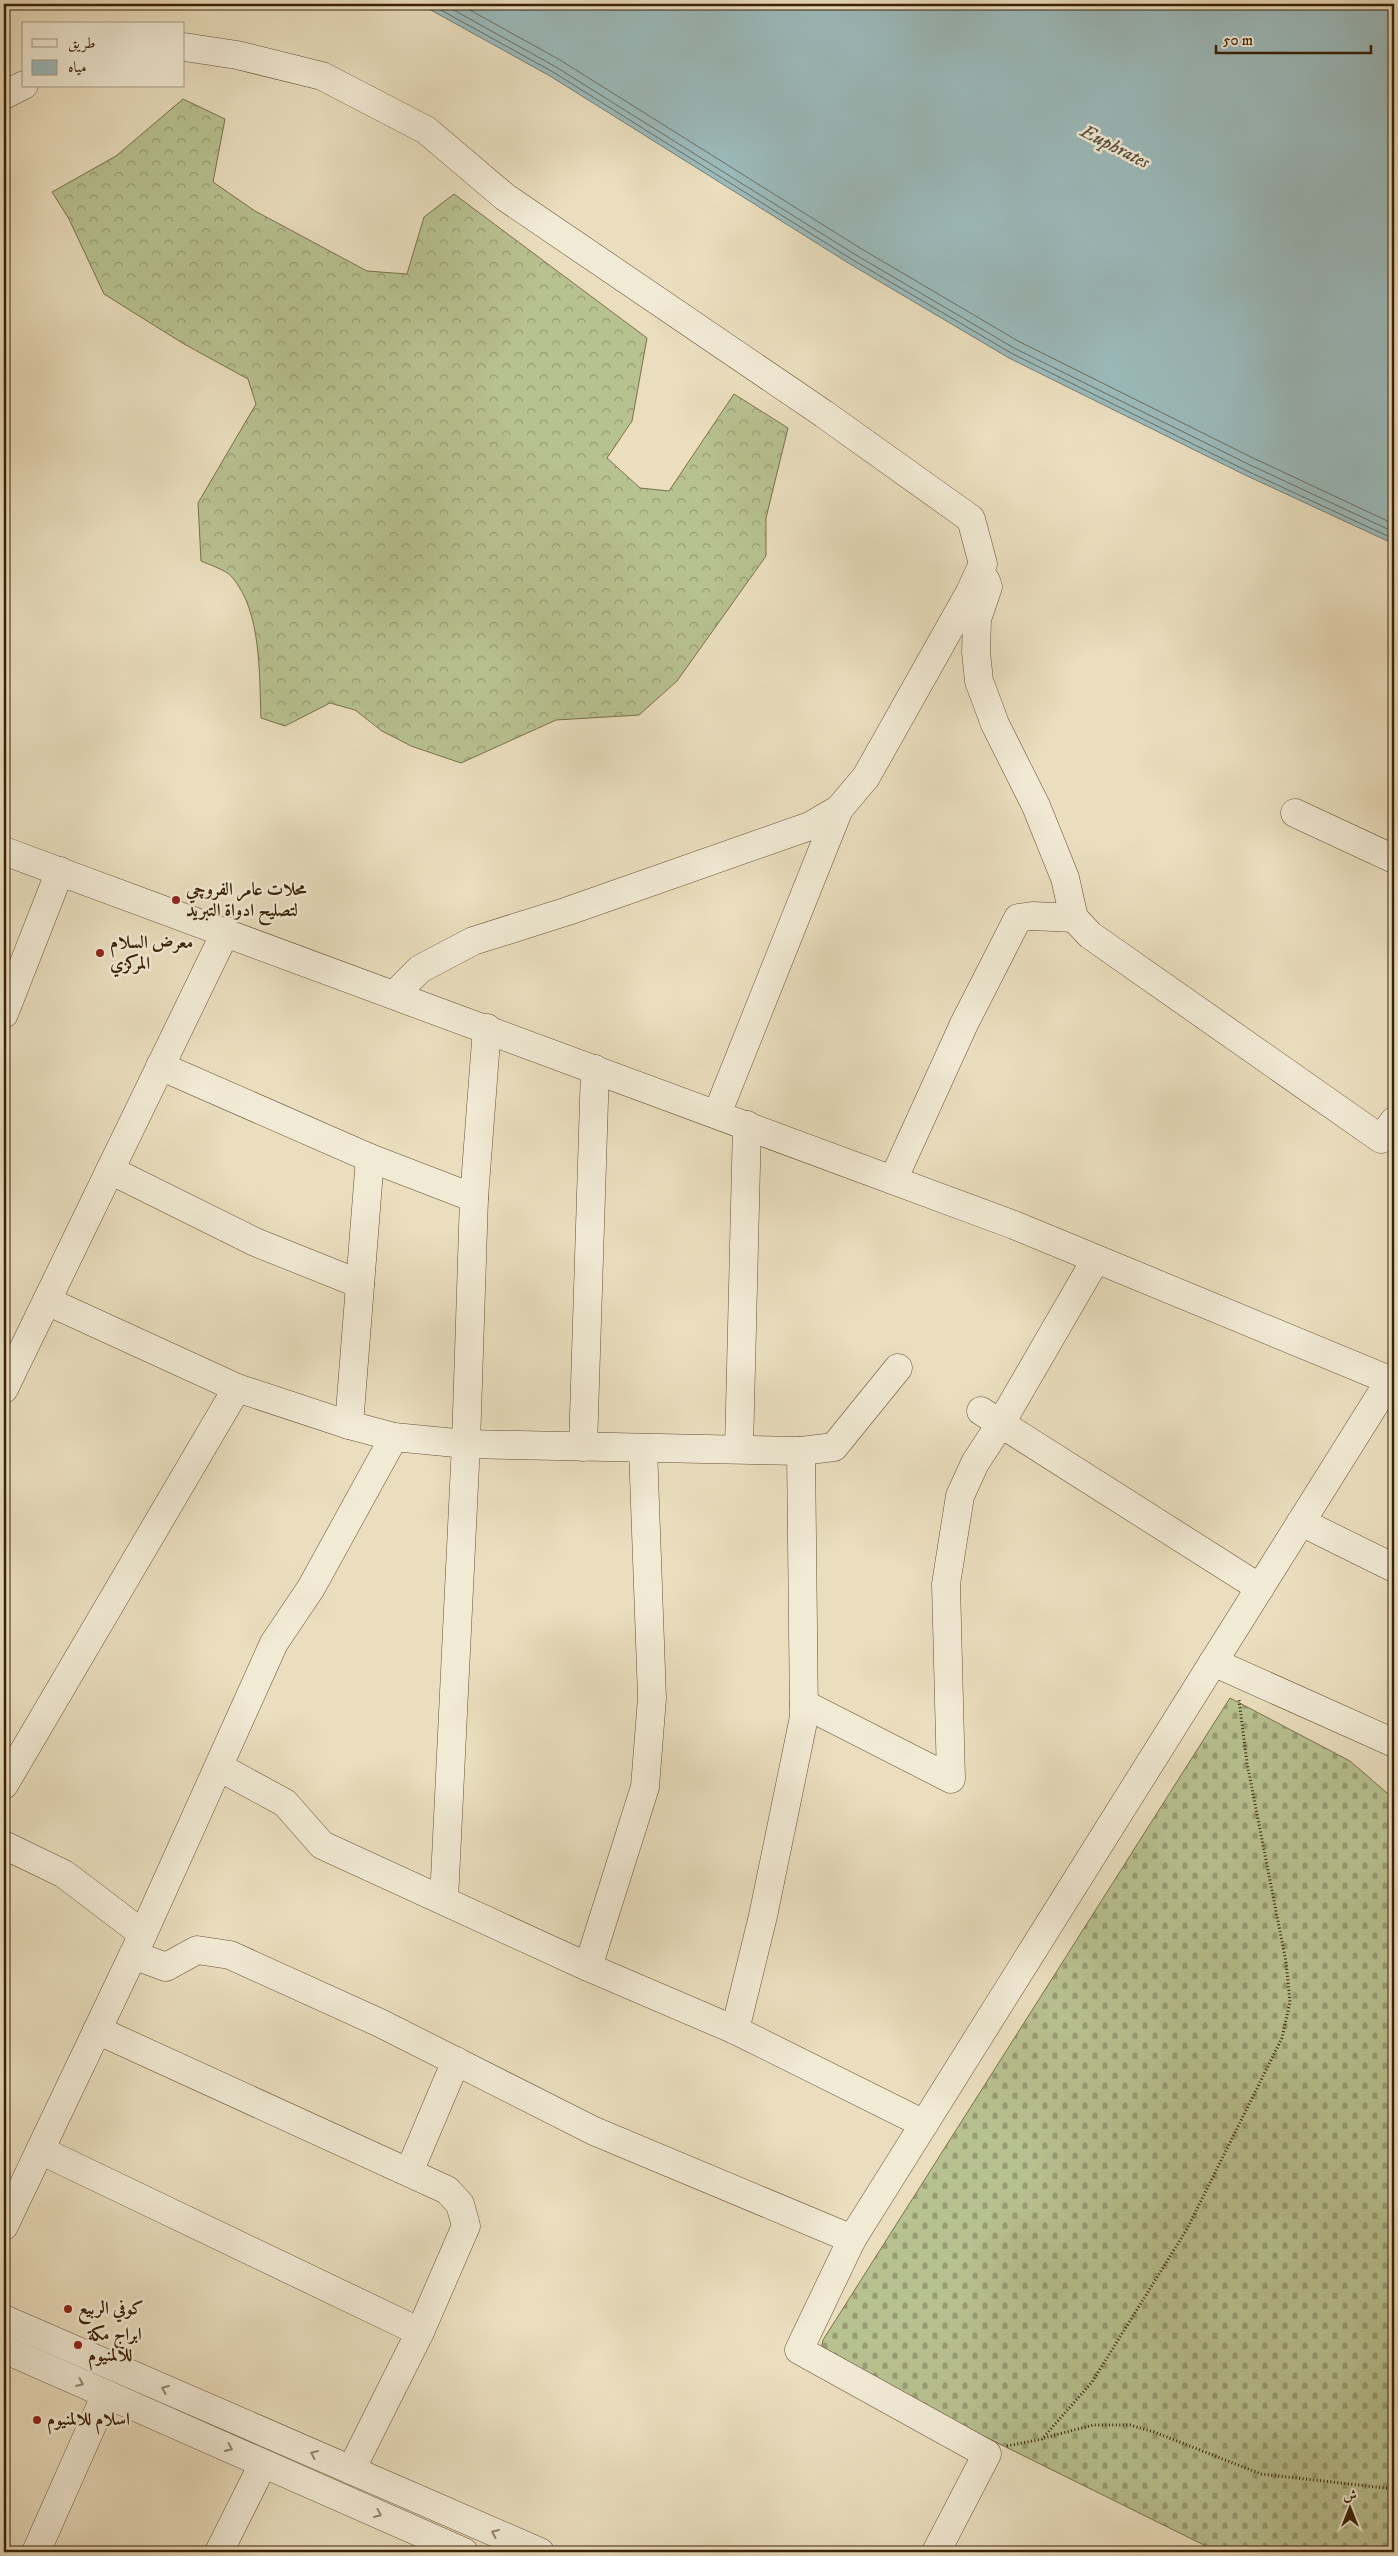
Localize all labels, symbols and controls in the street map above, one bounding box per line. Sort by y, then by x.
legend [22,22,185,88]
scale bar [1216,22,1370,54]
text: 50 m [1223,31,1253,50]
text: طريق [68,34,95,53]
text: مياه [68,58,86,77]
water label: Euphrates [1075,119,1154,176]
place label: محلات عامر الفروچي لتصليح ادواة التبريد [185,879,308,926]
marker: محلات عامر الفروچي لتصليح ادواة التبريد [170,894,182,906]
place label: معرض السلام المركزي [110,932,193,978]
marker: معرض السلام المركزي [94,947,106,959]
place label: كوفي الربيع [78,2298,144,2325]
marker: كوفي الربيع [62,2303,74,2315]
place label: ابراج مكة للالمنيوم [87,2324,142,2371]
marker: ابراج مكة للالمنيوم [72,2339,84,2351]
one-way arrow [75,2376,84,2387]
one-way arrow [161,2385,170,2396]
place label: اسلام للالمنيوم [47,2409,130,2435]
marker: اسلام للالمنيوم [31,2414,43,2426]
one-way arrow [224,2442,233,2453]
one-way arrow [310,2450,319,2461]
north arrow [1326,2484,1376,2534]
text: ش [1343,2487,1357,2505]
one-way arrow [373,2508,382,2519]
one-way arrow [491,2528,500,2539]

